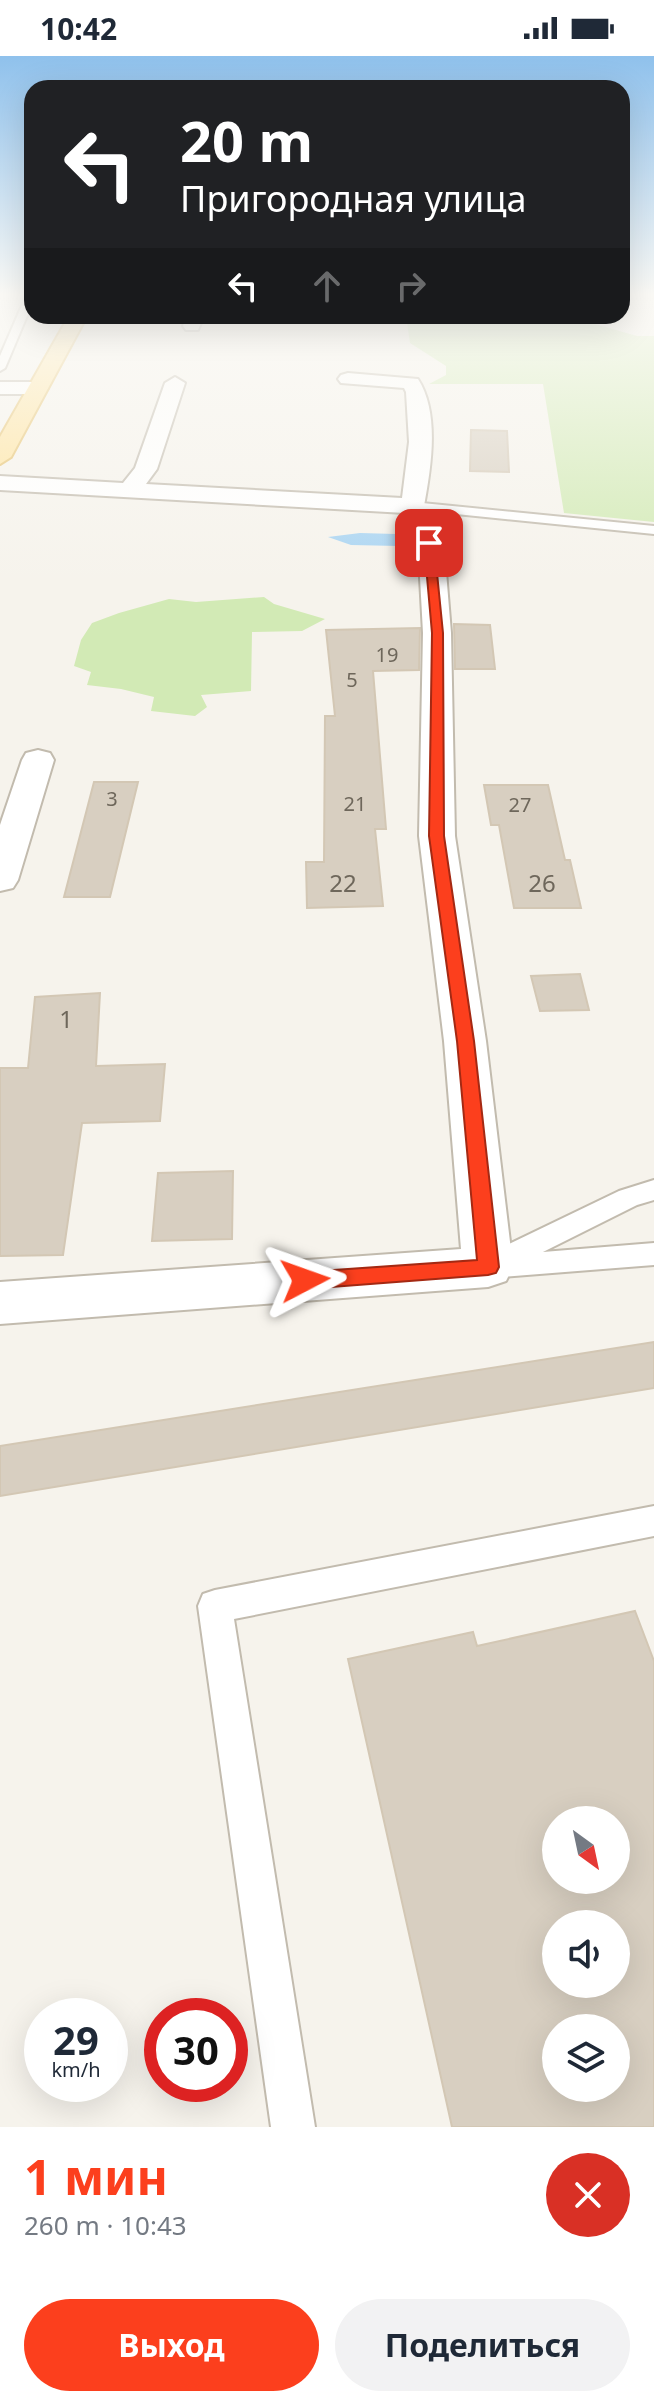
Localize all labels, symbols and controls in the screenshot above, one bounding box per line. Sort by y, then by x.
text: 10:42 [40,8,117,49]
text: 20 m [180,102,313,178]
icon: left [48,112,152,216]
text: Пригородная улица [180,174,527,223]
icon: left [221,264,265,308]
icon: ahead [305,264,349,308]
icon: right [389,264,433,308]
pin [395,509,463,577]
icon: arrive [407,521,451,565]
house number: 19 [376,641,398,668]
house number: 5 [346,666,358,693]
house number: 3 [106,785,118,812]
house number: 21 [344,790,366,817]
house number: 27 [509,791,531,818]
house number: 22 [329,866,357,899]
house number: 26 [528,866,556,899]
house number: 1 [59,1002,73,1035]
position arrow [263,1238,347,1322]
north arrow [542,1806,630,1894]
map controls [542,1806,630,2102]
button: sound [542,1910,630,1998]
speed limit sign: 30 [144,1998,248,2102]
text: 29 [53,2012,99,2067]
button: layers [542,2014,630,2102]
text: km/h [51,2056,101,2083]
text: 1 мин [24,2144,168,2209]
button: close [546,2153,630,2237]
text: 260 m · 10:43 [24,2207,187,2243]
button: Выход [24,2299,319,2391]
button: Поделиться [335,2299,630,2391]

